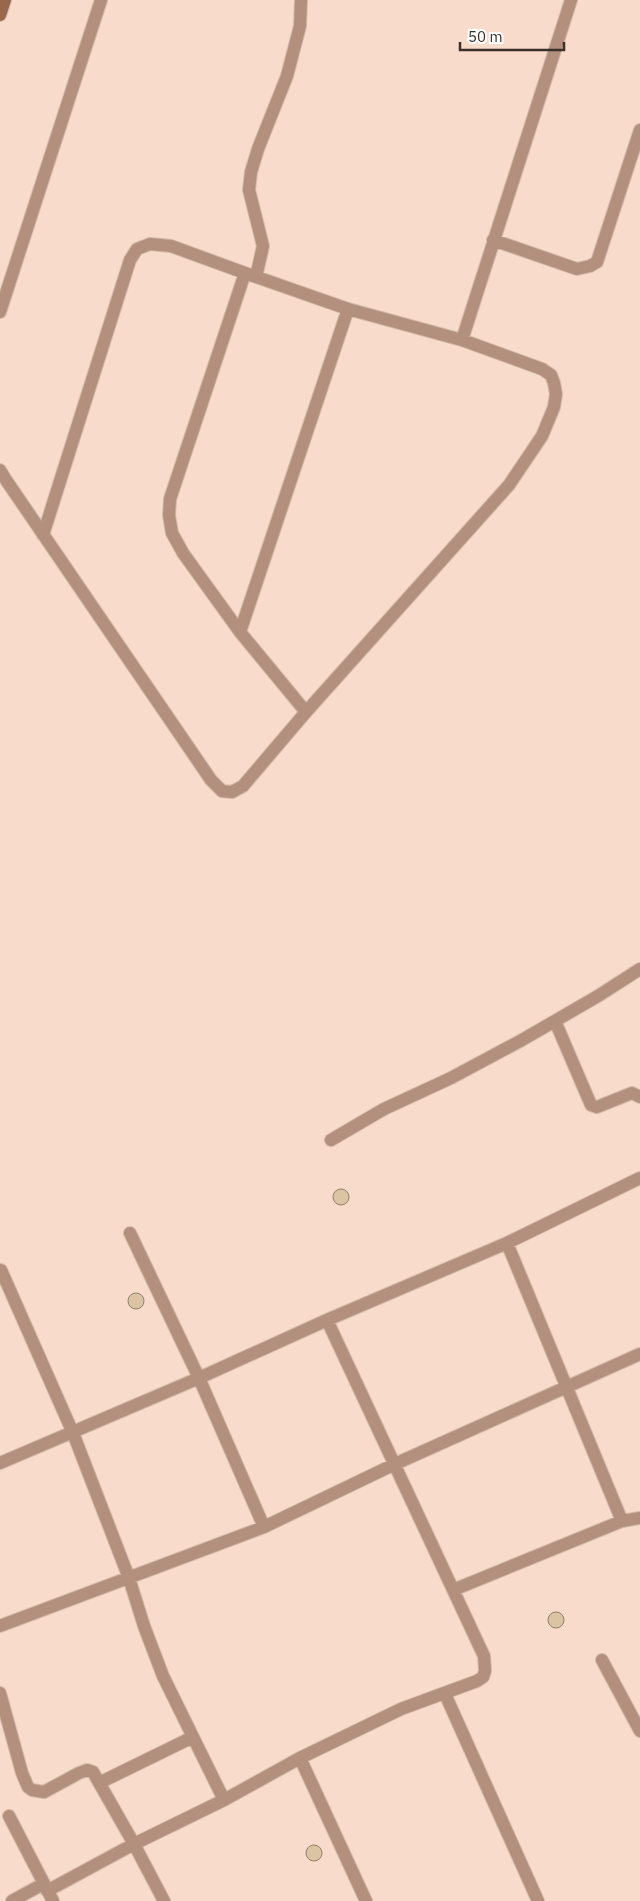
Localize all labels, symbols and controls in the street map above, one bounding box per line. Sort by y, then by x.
scale bar [460,20,564,52]
text: 50 m [468,27,503,46]

